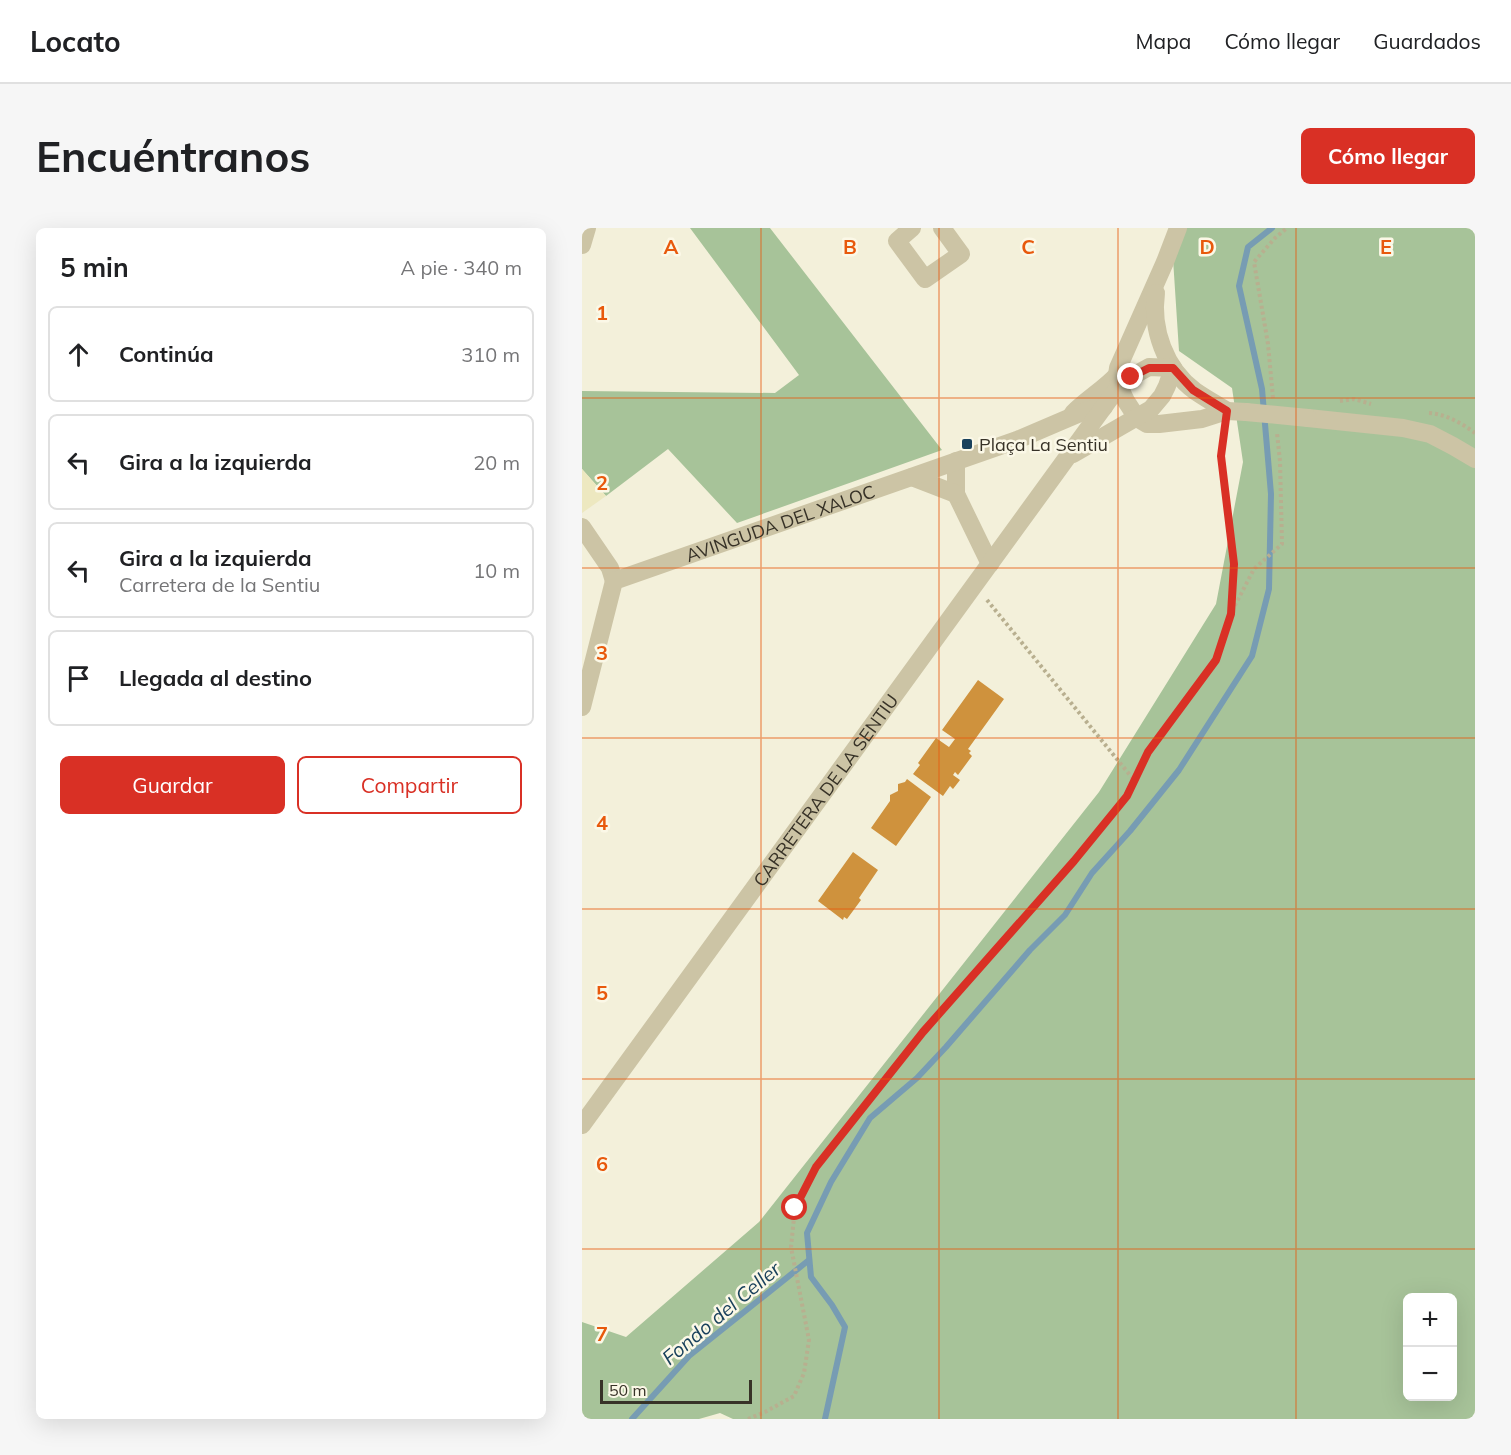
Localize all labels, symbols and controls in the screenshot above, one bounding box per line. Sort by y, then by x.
text: Locato [30,24,121,59]
text: Mapa [1136,28,1191,54]
text: Cómo llegar [1224,28,1340,54]
text: Guardados [1373,28,1481,54]
button: Cómo llegar [1301,128,1475,184]
text: Encuéntranos [36,130,310,183]
text: A [664,234,679,259]
text: B [843,234,857,259]
text: C [1021,234,1035,259]
text: D [1199,234,1215,259]
text: E [1380,234,1392,259]
text: 5 min [60,251,129,284]
text: A pie · 340 m [401,255,522,280]
text: 1 [596,300,608,325]
icon: ahead [62,338,95,371]
text: Continúa [119,340,214,368]
text: 310 m [461,342,520,367]
route end [1117,363,1143,389]
place label: Plaça La Sentiu [979,433,1108,456]
marker: Plaça La Sentiu [960,437,974,451]
icon: left [62,446,95,479]
text: Gira a la izquierda [119,448,312,476]
text: 20 m [473,450,520,475]
text: 2 [596,470,608,495]
street label: AVINGUDA DEL XALOC [682,479,878,567]
text: Gira a la izquierda [119,544,312,572]
icon: left [62,554,95,587]
text: 10 m [473,558,520,583]
text: Carretera de la Sentiu [119,572,320,597]
text: 3 [596,640,608,665]
icon: arrive [62,662,95,695]
text: Llegada al destino [119,664,312,692]
street label: CARRETERA DE LA SENTIU [748,689,903,891]
button: Guardar [60,756,285,814]
button: Compartir [297,756,522,814]
text: 4 [596,810,608,835]
text: 5 [596,980,608,1005]
text: 6 [596,1151,608,1176]
route start [781,1194,807,1220]
water label: Fondo del Celler [657,1256,786,1370]
map controls [1403,1293,1457,1401]
button: + [1403,1293,1457,1347]
text: 7 [596,1321,608,1346]
button: − [1403,1347,1457,1401]
scale bar [600,1377,752,1404]
text: 50 m [609,1380,646,1400]

